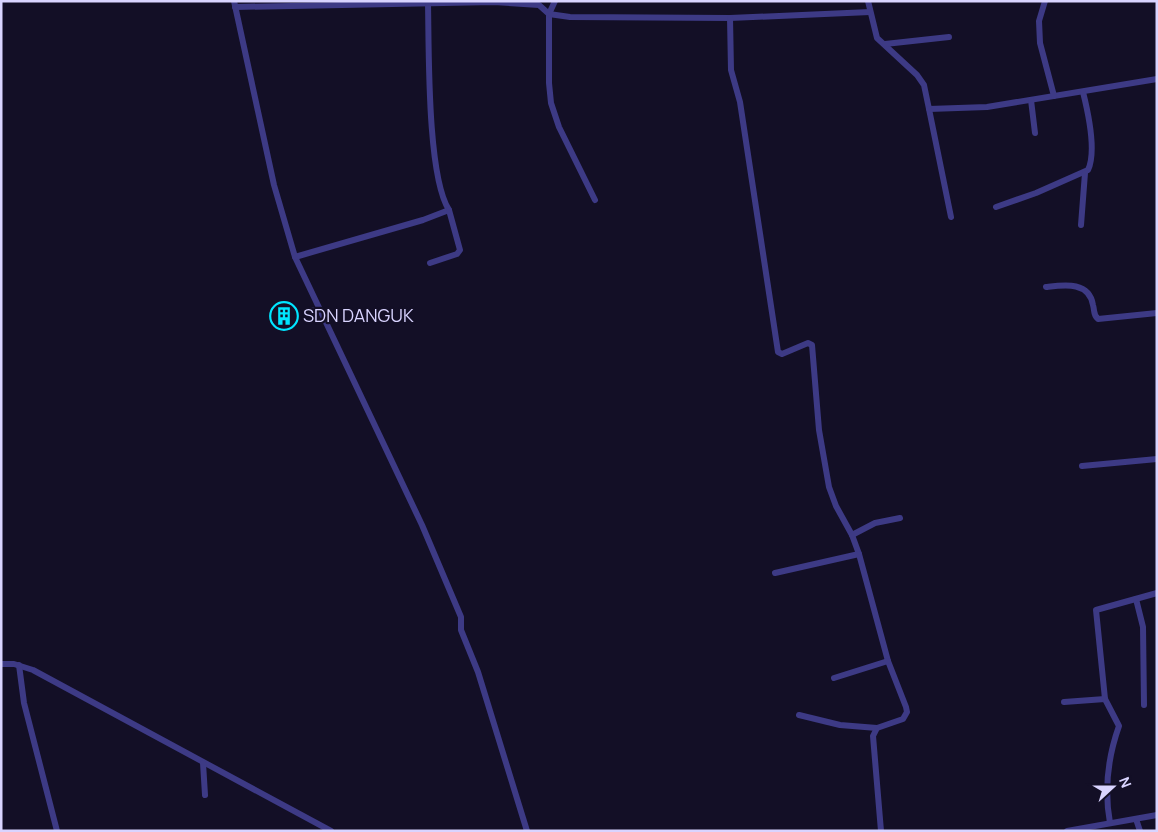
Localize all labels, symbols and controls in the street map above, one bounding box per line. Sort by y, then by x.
building icon: SDN DANGUK [269,301,299,331]
place label: SDN DANGUK [303,303,414,327]
north arrow [1088,762,1138,812]
text: N [1115,774,1136,790]

